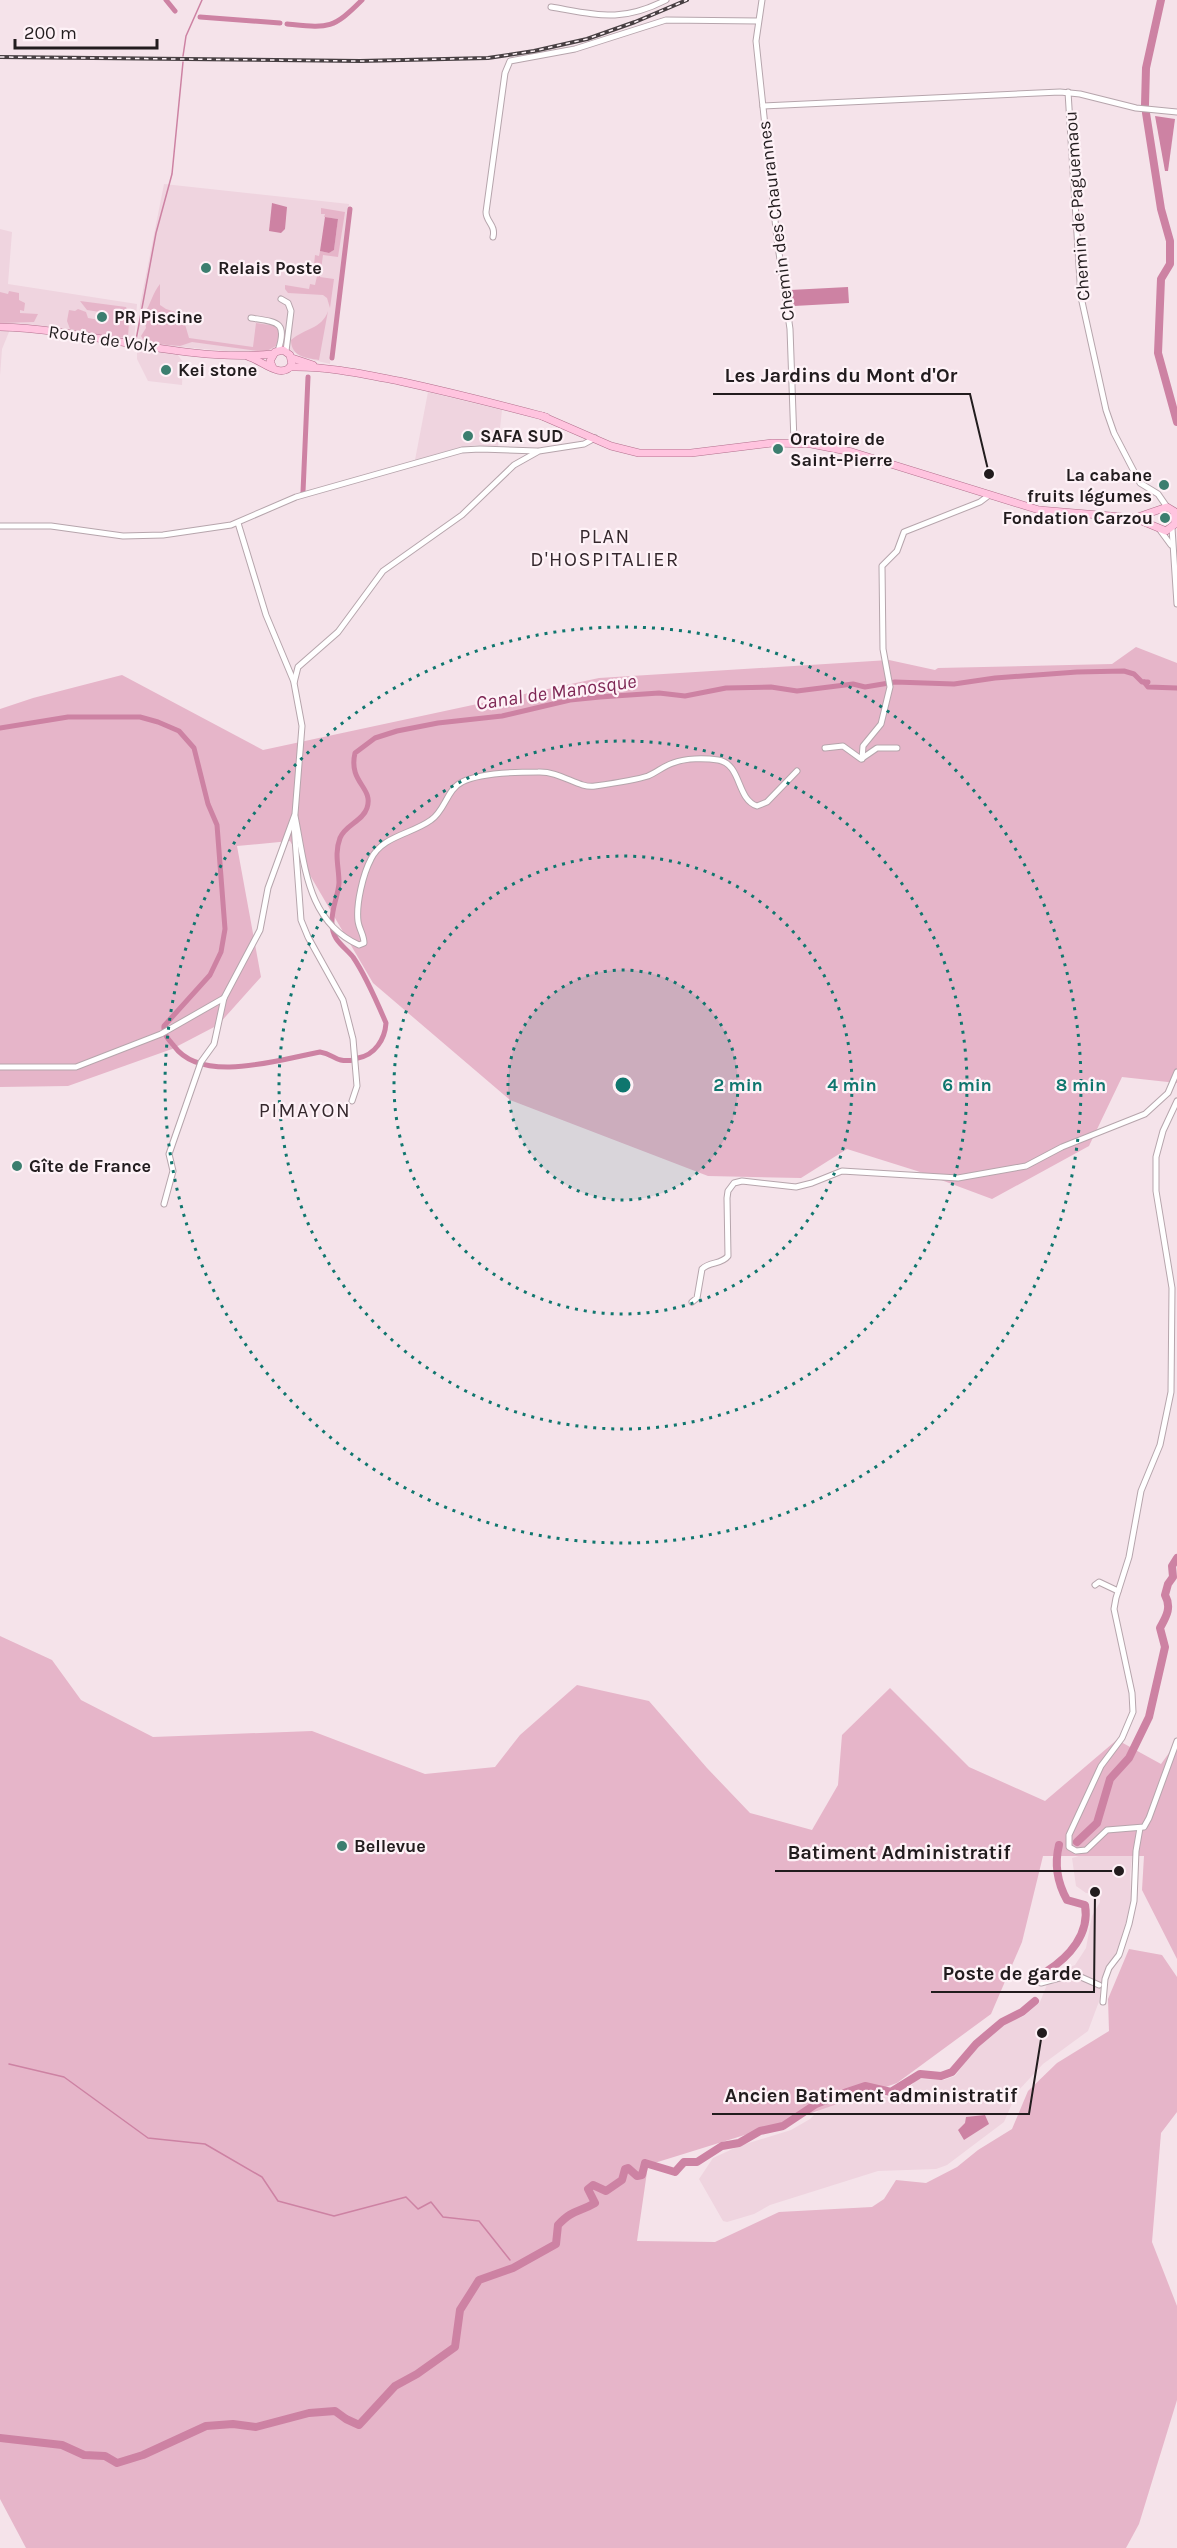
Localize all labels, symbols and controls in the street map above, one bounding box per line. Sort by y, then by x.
scale bar [15,12,158,50]
text: 200 m [24,22,77,44]
street label: Chemin de Paguemaou [1059,110,1095,302]
street label: Chemin des Chaurannes [753,120,799,322]
place label: Relais Poste [218,257,322,279]
marker: Relais Poste [199,261,213,275]
place label: PR Piscine [114,306,203,328]
marker: PR Piscine [95,310,109,324]
street label: Route de Volx [47,320,159,358]
callout: Les Jardins du Mont d'Or [713,356,970,394]
place label: Kei stone [178,359,257,381]
marker: Kei stone [159,363,173,377]
text: Les Jardins du Mont d'Or [725,364,958,387]
place label: SAFA SUD [480,425,563,447]
place label: Oratoire de Saint-Pierre [790,428,893,471]
marker: SAFA SUD [461,429,475,443]
marker: Oratoire de Saint-Pierre [771,442,785,456]
place label: La cabane fruits légumes [1027,464,1152,507]
marker: La cabane fruits légumes [1157,478,1171,492]
place label: Fondation Carzou [1002,507,1153,529]
marker: Fondation Carzou [1158,511,1172,525]
district label: PLAN D'HOSPITALIER [530,525,680,571]
water label: Canal de Manosque [474,669,638,715]
text: 2 min [713,1074,763,1096]
text: 4 min [827,1074,877,1096]
text: 6 min [942,1074,992,1096]
text: 8 min [1056,1074,1106,1096]
centre of rings [613,1075,633,1095]
district label: PIMAYON [259,1099,351,1122]
place label: Gîte de France [29,1155,151,1177]
marker: Gîte de France [10,1159,24,1173]
callout: Batiment Administratif [775,1833,1023,1871]
place label: Bellevue [354,1835,426,1857]
marker: Bellevue [335,1839,349,1853]
text: Batiment Administratif [787,1841,1011,1864]
callout: Poste de garde [931,1954,1094,1992]
text: Poste de garde [942,1962,1082,1985]
callout: Ancien Batiment administratif [712,2076,1029,2114]
text: Ancien Batiment administratif [725,2084,1018,2107]

